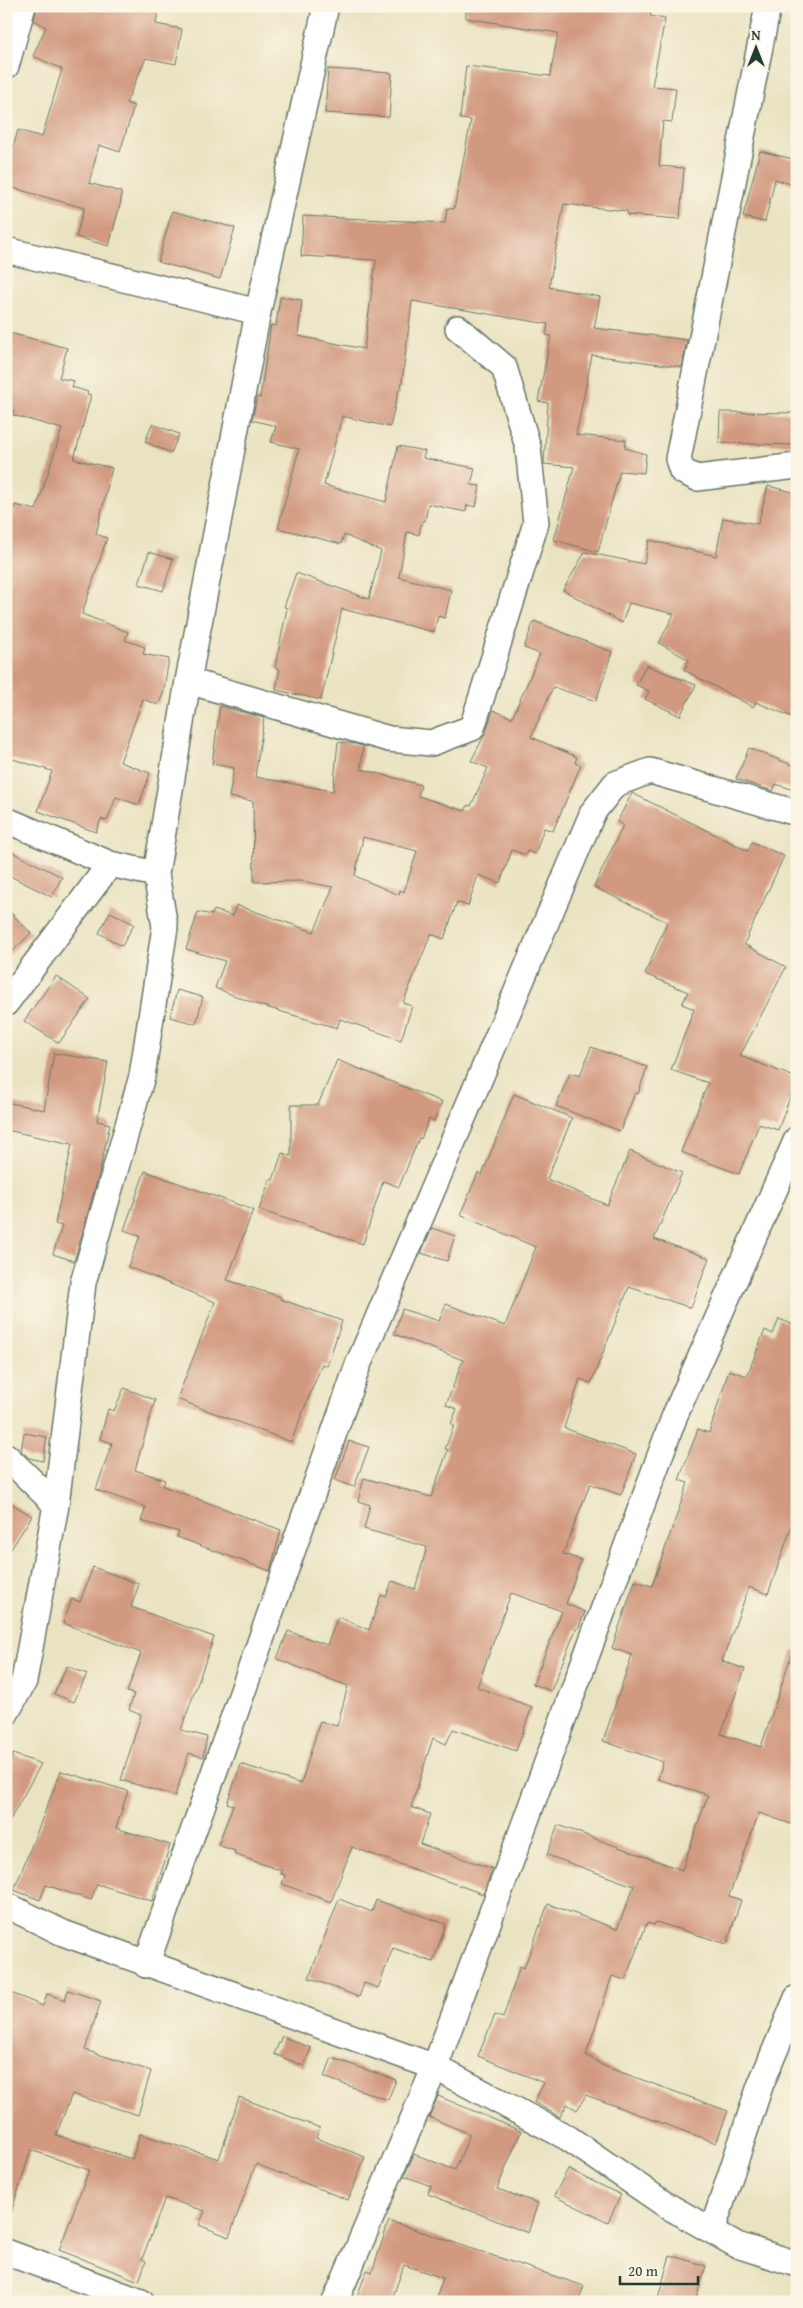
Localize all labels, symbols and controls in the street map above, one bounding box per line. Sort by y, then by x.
north arrow [730,22,780,72]
text: N [751,25,761,45]
scale bar [620,2253,698,2285]
text: 20 m [628,2260,659,2281]

